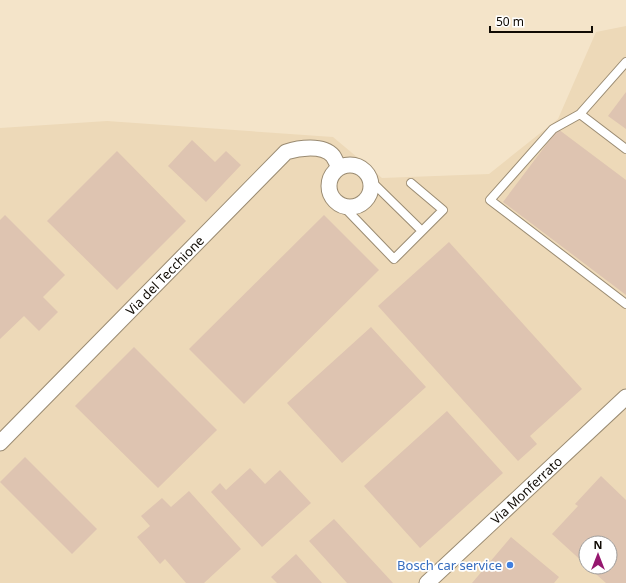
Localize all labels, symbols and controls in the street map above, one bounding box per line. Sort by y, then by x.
scale bar [490,8,592,34]
text: 50 m [496,13,524,30]
street label: Via del Tecchione [122,232,208,319]
street label: Via Monferrato [487,452,566,528]
north arrow [578,535,618,575]
text: N [594,537,602,552]
place label: Bosch car service [397,556,502,574]
marker: Bosch car service [505,560,515,570]

